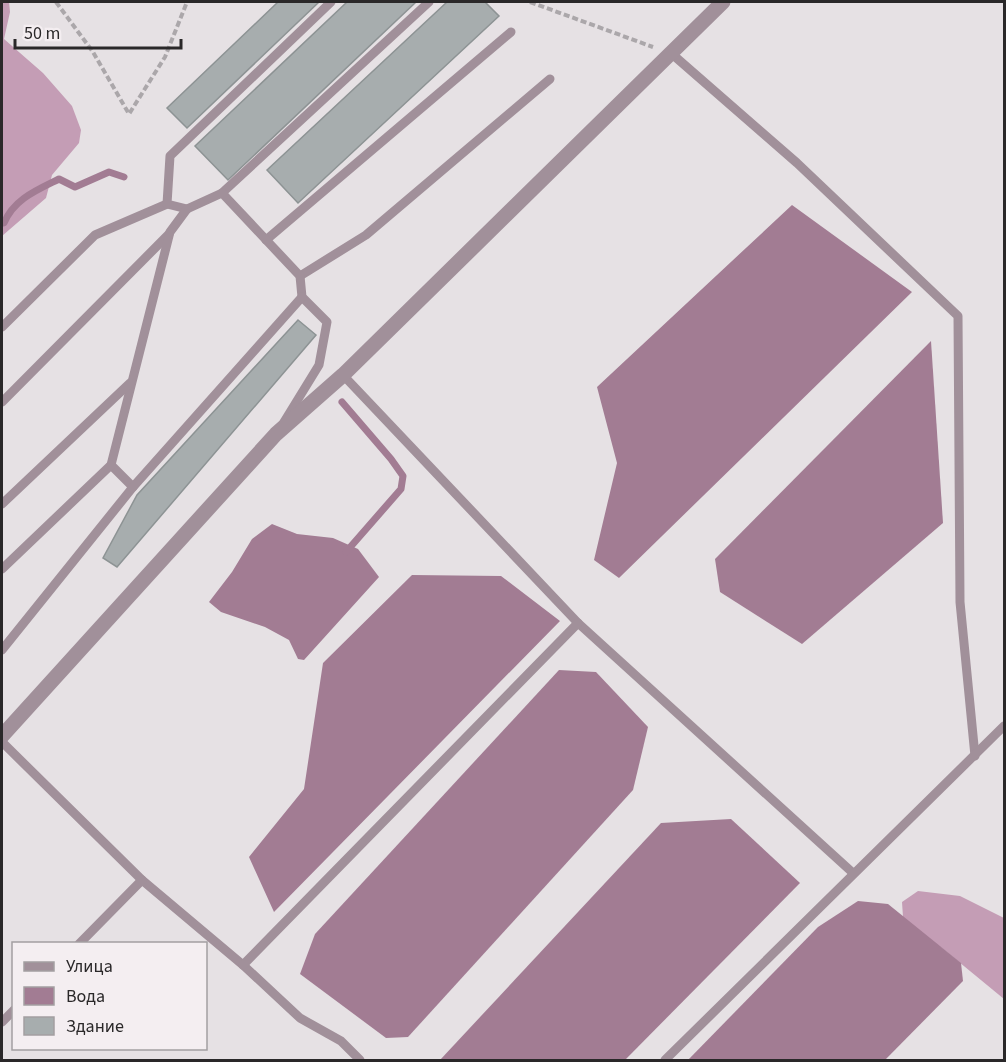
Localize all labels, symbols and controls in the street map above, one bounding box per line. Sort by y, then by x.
scale bar [15,12,182,50]
text: 50 m [24,21,60,46]
legend [12,942,207,1050]
text: Улица [66,954,113,979]
text: Вода [66,984,105,1009]
text: Здание [66,1014,124,1039]

